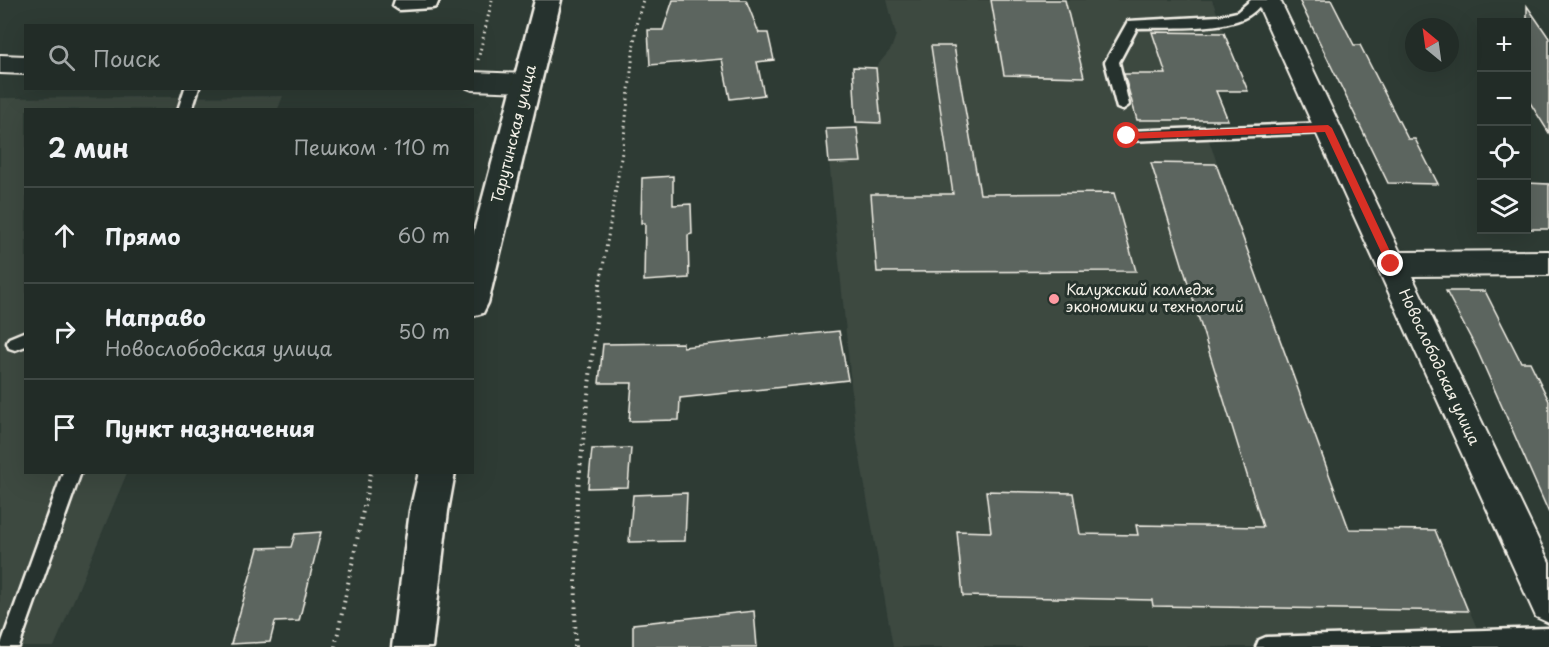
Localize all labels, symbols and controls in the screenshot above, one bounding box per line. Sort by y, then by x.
north arrow [1405,18,1459,72]
map controls [1477,18,1531,234]
button: + [1477,18,1531,72]
search box [24,24,474,90]
icon: search [45,41,78,74]
text: Поиск [93,41,160,74]
street label: Тарутинская улица [484,61,541,205]
button: − [1477,72,1531,126]
route start [1113,122,1139,148]
button: locate [1477,126,1531,180]
text: 2 мин [48,128,129,167]
text: Пешком · 110 m [294,132,450,162]
button: layers [1477,180,1531,234]
icon: ahead [48,219,81,252]
text: Прямо [105,219,180,252]
text: 60 m [398,220,450,250]
route end [1377,250,1403,276]
place label: Калужский колледж экономики и технологий [1066,277,1244,317]
street label: Новослободская улица [1394,284,1487,449]
marker: Калужский колледж экономики и технологий [1047,292,1061,306]
text: Направо [105,300,206,333]
icon: right [48,315,81,348]
text: 50 m [398,316,450,346]
text: Новослободская улица [105,333,332,363]
icon: arrive [48,411,81,444]
text: Пункт назначения [105,411,315,444]

